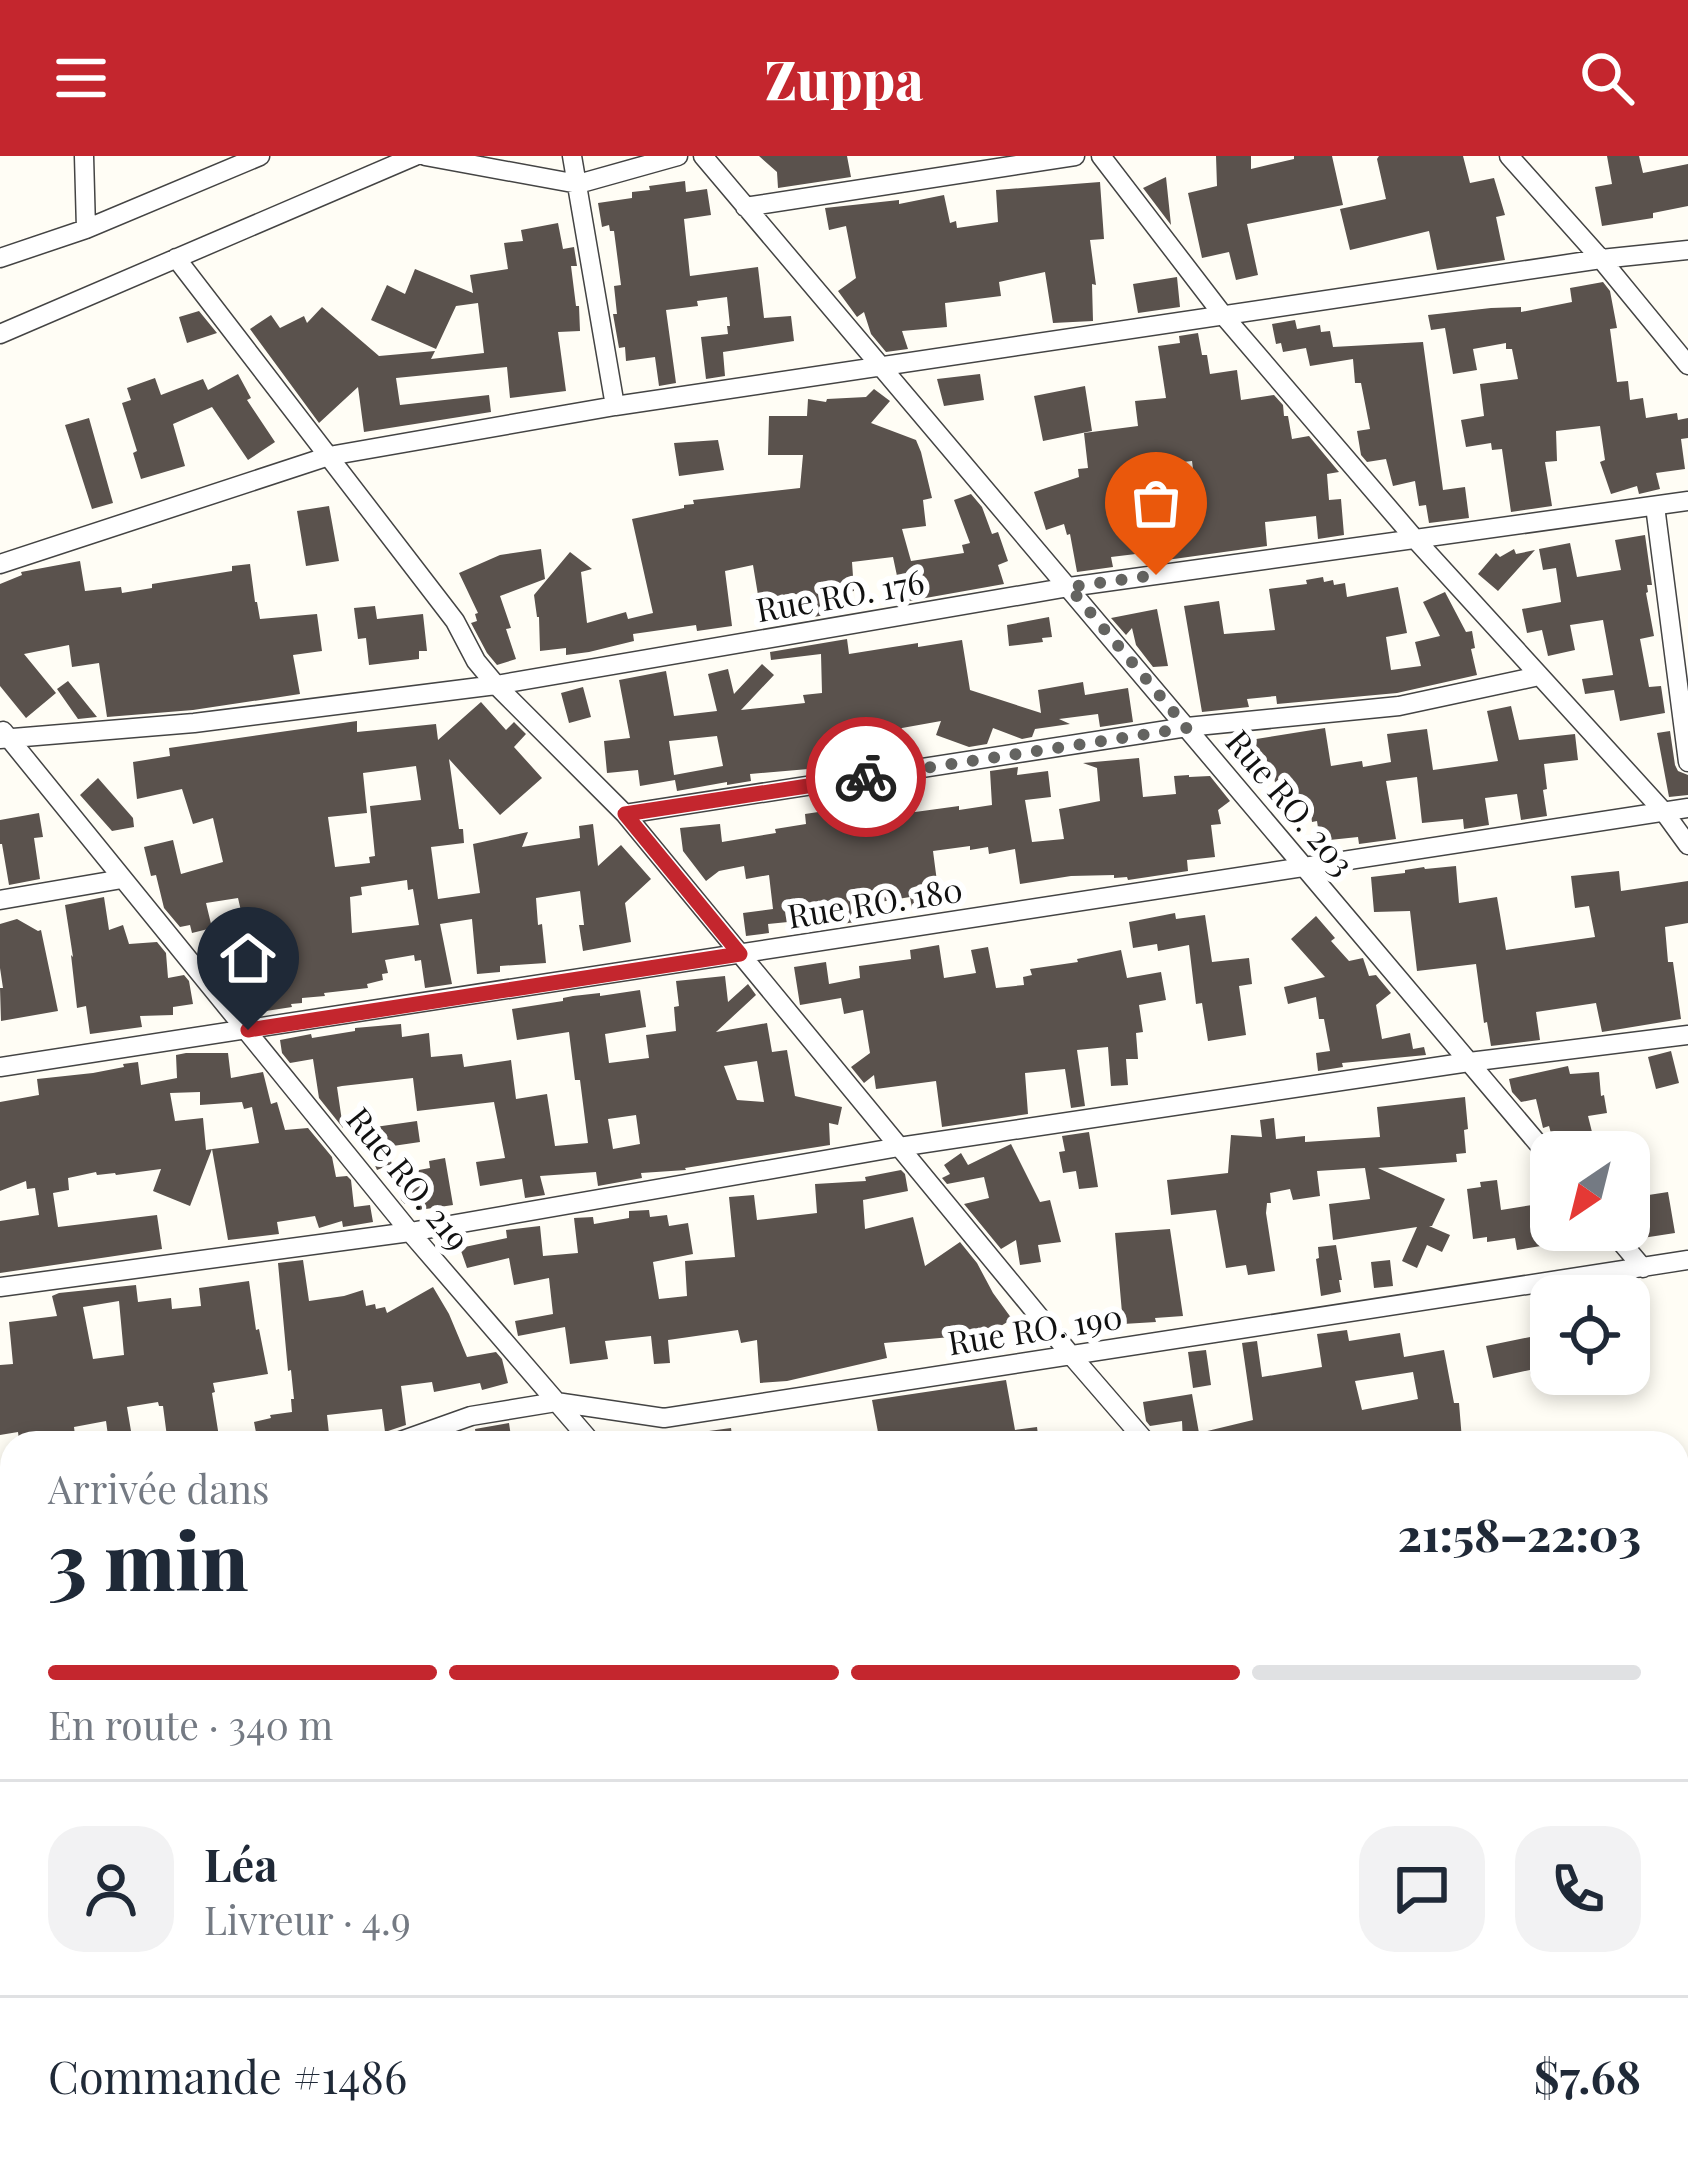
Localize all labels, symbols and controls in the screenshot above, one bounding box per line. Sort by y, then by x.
text: Zuppa [764,42,924,114]
icon: menu [48,45,114,111]
icon: search [1574,45,1640,111]
pin [1105,452,1207,575]
icon: bag [1123,470,1189,536]
street label: Rue RO. 176 [752,558,927,630]
courier [806,717,926,837]
street label: Rue RO. 203 [1218,720,1365,884]
icon: bike [833,744,899,810]
street label: Rue RO. 180 [784,866,965,937]
pin [197,907,299,1030]
icon: home [215,925,281,991]
street label: Rue RO. 219 [338,1097,481,1258]
north arrow [1530,1131,1650,1251]
map controls [1530,1131,1650,1395]
button: locate [1530,1275,1650,1395]
street label: Rue RO. 190 [944,1293,1125,1364]
text: Arrivée dans [48,1462,269,1514]
text: 21:58–22:03 [1398,1503,1641,1563]
text: 3 min [48,1507,249,1611]
text: En route · 340 m [48,1698,333,1750]
button: person [48,1826,174,1952]
button: chat [1359,1826,1485,1952]
button: phone [1515,1826,1641,1952]
text: Léa [204,1833,278,1893]
text: Livreur · 4.9 [204,1893,411,1945]
text: Commande #1486 [48,2045,407,2105]
text: $7.68 [1534,2045,1641,2105]

